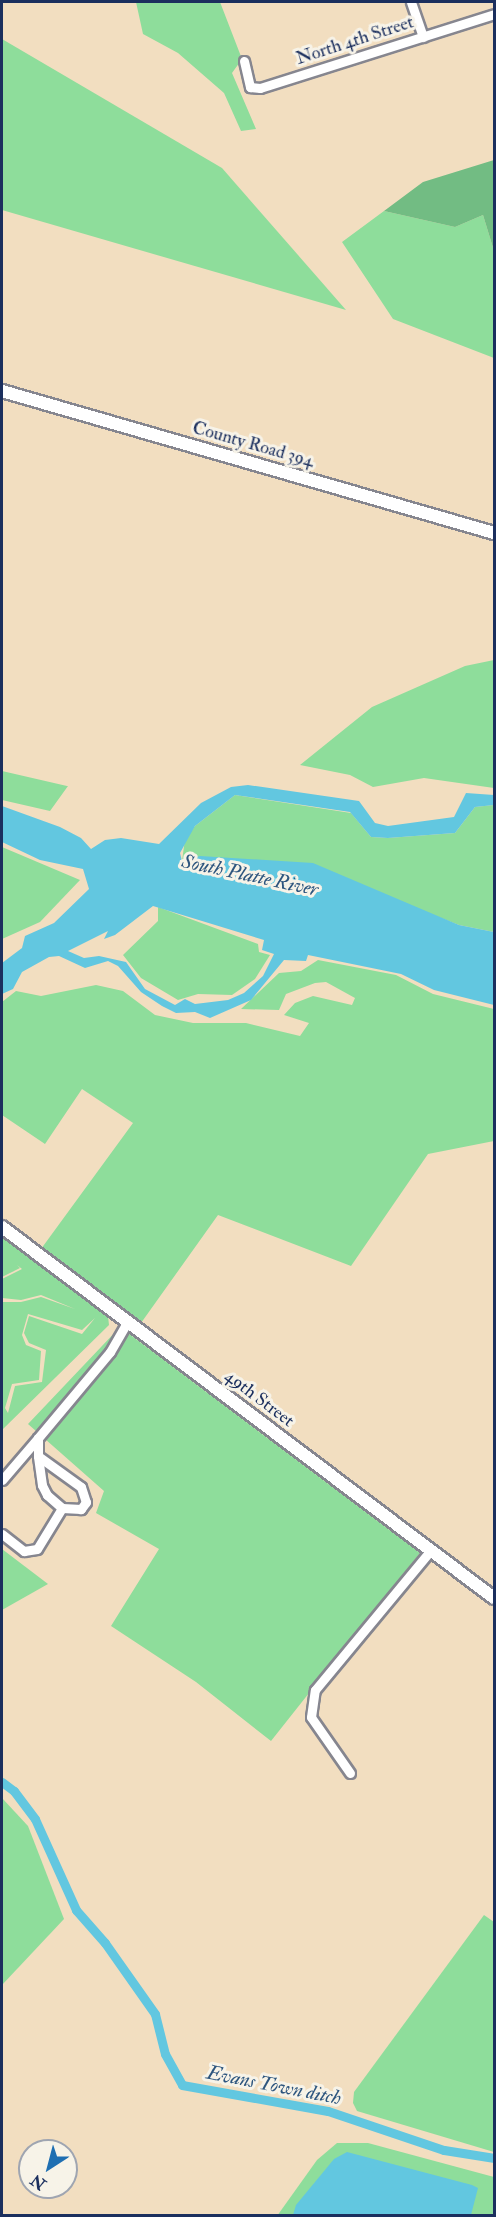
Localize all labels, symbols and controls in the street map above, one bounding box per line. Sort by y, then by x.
street label: North 4th Street [294,12,416,70]
street label: County Road 394 [190,417,316,473]
water label: South Platte River [180,849,320,901]
street label: 49th Street [220,1366,298,1432]
water label: Evans Town ditch [205,2060,343,2110]
north arrow [18,2139,78,2199]
text: N [27,2170,50,2194]

